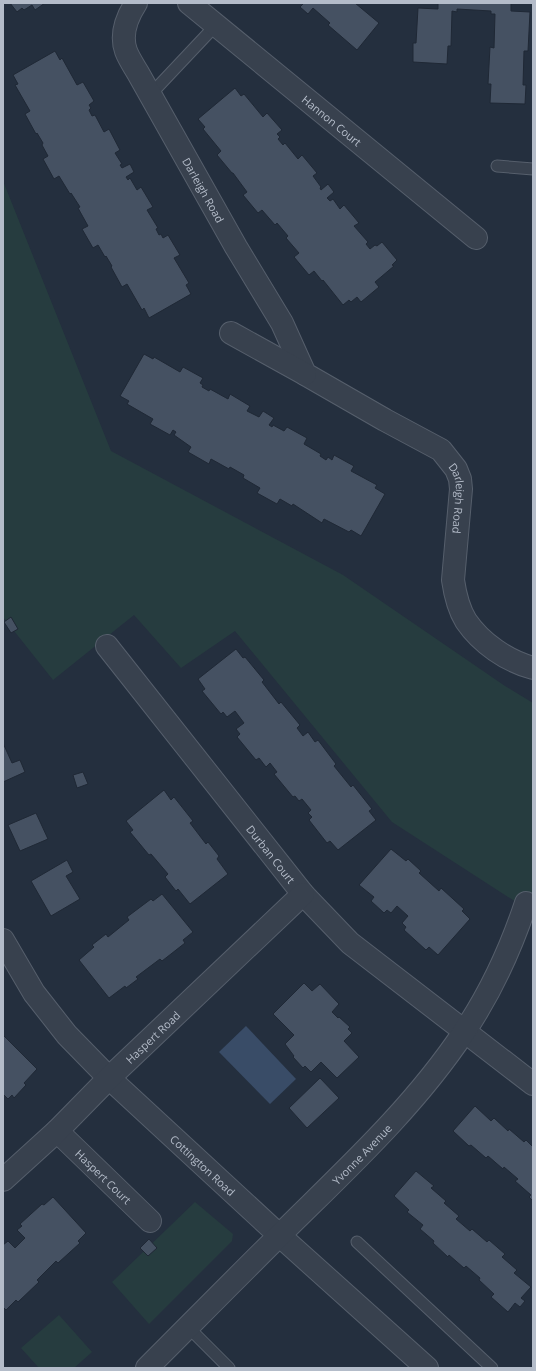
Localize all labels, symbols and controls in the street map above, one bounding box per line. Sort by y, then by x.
street label: Hannon Court [299,91,365,149]
street label: Darleigh Road [180,155,228,225]
street label: Darleigh Road [446,459,468,534]
street label: Durban Court [244,822,299,886]
street label: Haspert Road [122,1007,183,1066]
street label: Yvonne Avenue [328,1120,394,1187]
street label: Cottington Road [167,1131,239,1199]
street label: Haspert Court [72,1146,135,1207]

